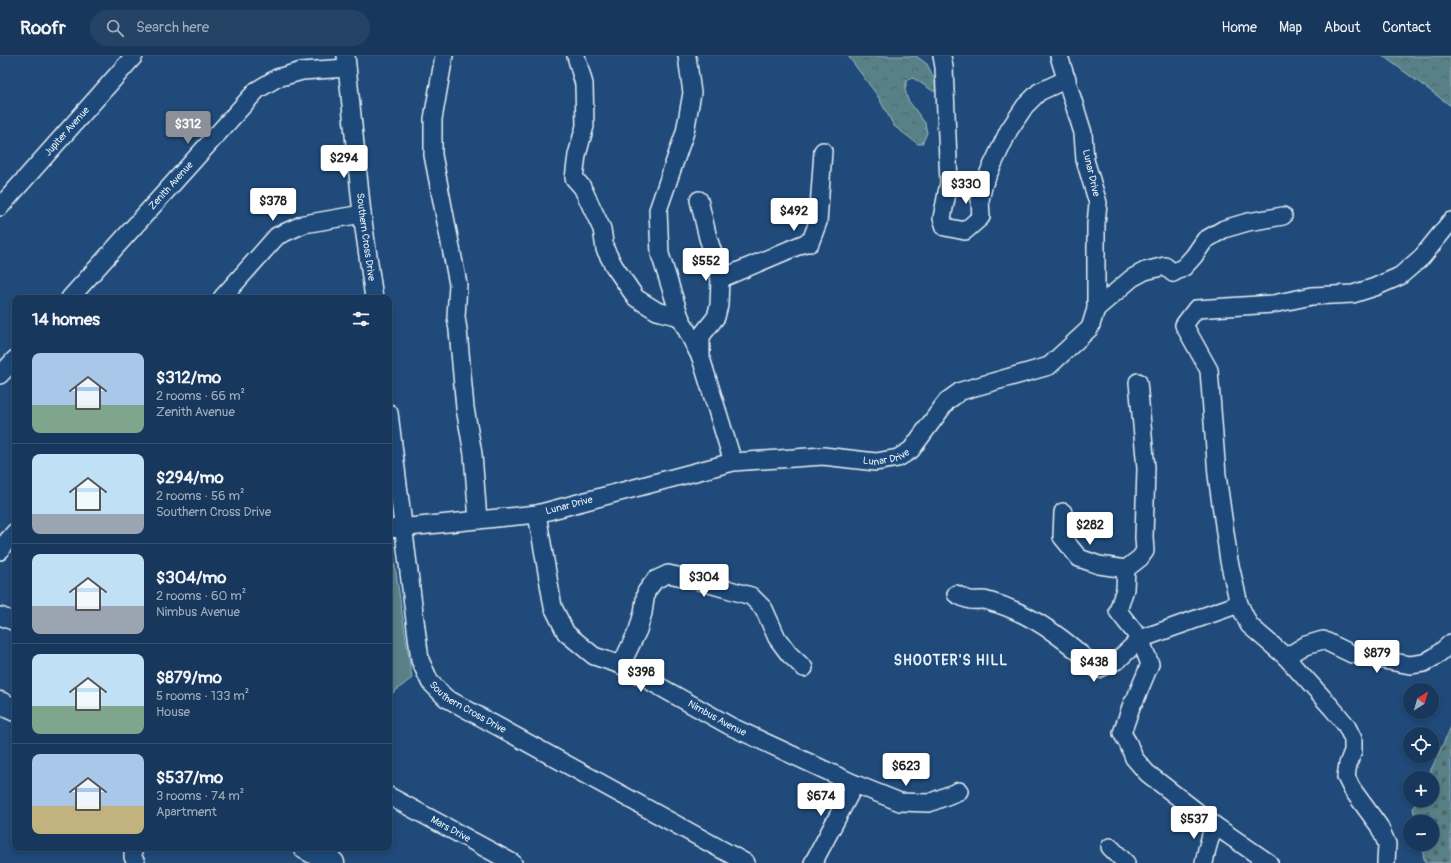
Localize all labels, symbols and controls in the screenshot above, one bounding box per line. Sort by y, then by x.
search box [90,10,370,46]
text: Roofr [20,16,66,40]
icon: search [104,17,126,39]
text: Search here [136,18,209,37]
text: Home [1222,19,1257,36]
text: Map [1279,19,1302,36]
text: About [1324,19,1360,36]
text: Contact [1382,19,1431,36]
street label: Jupiter Avenue [42,104,92,159]
pin: $312 [164,111,212,145]
text: $312 [175,116,201,132]
pin: $294 [320,145,368,179]
street label: Lunar Drive [1080,148,1102,198]
text: $294 [330,150,358,166]
street label: Zenith Avenue [146,159,196,212]
pin: $330 [942,171,990,205]
text: $330 [951,176,981,192]
pin: $378 [249,188,297,222]
street label: Southern Cross Drive [354,192,378,282]
text: $378 [259,193,287,209]
pin: $492 [770,198,818,232]
text: $492 [780,203,808,219]
pin: $552 [682,248,730,282]
text: $552 [692,253,720,269]
icon: filters [350,308,372,330]
text: 14 homes [32,309,100,330]
text: $312/mo [156,367,221,388]
icon: home [64,369,112,417]
text: 2 rooms · 66 m² [156,388,245,404]
text: Zenith Avenue [156,404,235,420]
street label: Lunar Drive [862,446,912,468]
text: $294/mo [156,467,224,488]
icon: home [64,470,112,518]
text: 2 rooms · 56 m² [156,488,244,504]
street label: Lunar Drive [544,493,594,517]
text: Southern Cross Drive [156,504,271,520]
pin: $282 [1066,512,1114,546]
text: $282 [1076,517,1104,533]
pin: $304 [680,564,728,598]
text: $304/mo [156,567,227,588]
text: $304 [689,569,719,585]
icon: home [64,570,112,618]
text: 2 rooms · 60 m² [156,588,246,604]
text: Nimbus Avenue [156,604,240,620]
pin: $879 [1353,640,1401,674]
text: $879 [1363,645,1391,661]
pin: $438 [1070,649,1118,683]
district label: SHOOTER'S HILL [894,652,1008,669]
text: $438 [1080,654,1108,670]
pin: $398 [617,659,665,693]
text: $398 [627,664,655,680]
text: $879/mo [156,667,222,688]
icon: home [64,670,112,718]
street label: Southern Cross Drive [427,679,508,736]
north arrow [1403,683,1439,719]
map controls [1403,683,1439,851]
text: 5 rooms · 133 m² [156,688,249,704]
street label: Nimbus Avenue [686,698,748,739]
text: House [156,704,190,720]
button: locate [1403,727,1439,763]
pin: $623 [882,753,930,787]
text: $623 [892,758,920,774]
text: $537/mo [156,767,223,788]
icon: home [64,770,112,818]
button: + [1403,771,1439,807]
pin: $674 [797,783,845,817]
text: 3 rooms · 74 m² [156,788,244,804]
text: $674 [807,788,835,804]
text: Apartment [156,804,217,820]
pin: $537 [1170,806,1218,840]
text: $537 [1180,811,1208,827]
street label: Mars Drive [429,814,473,845]
button: − [1403,815,1439,851]

